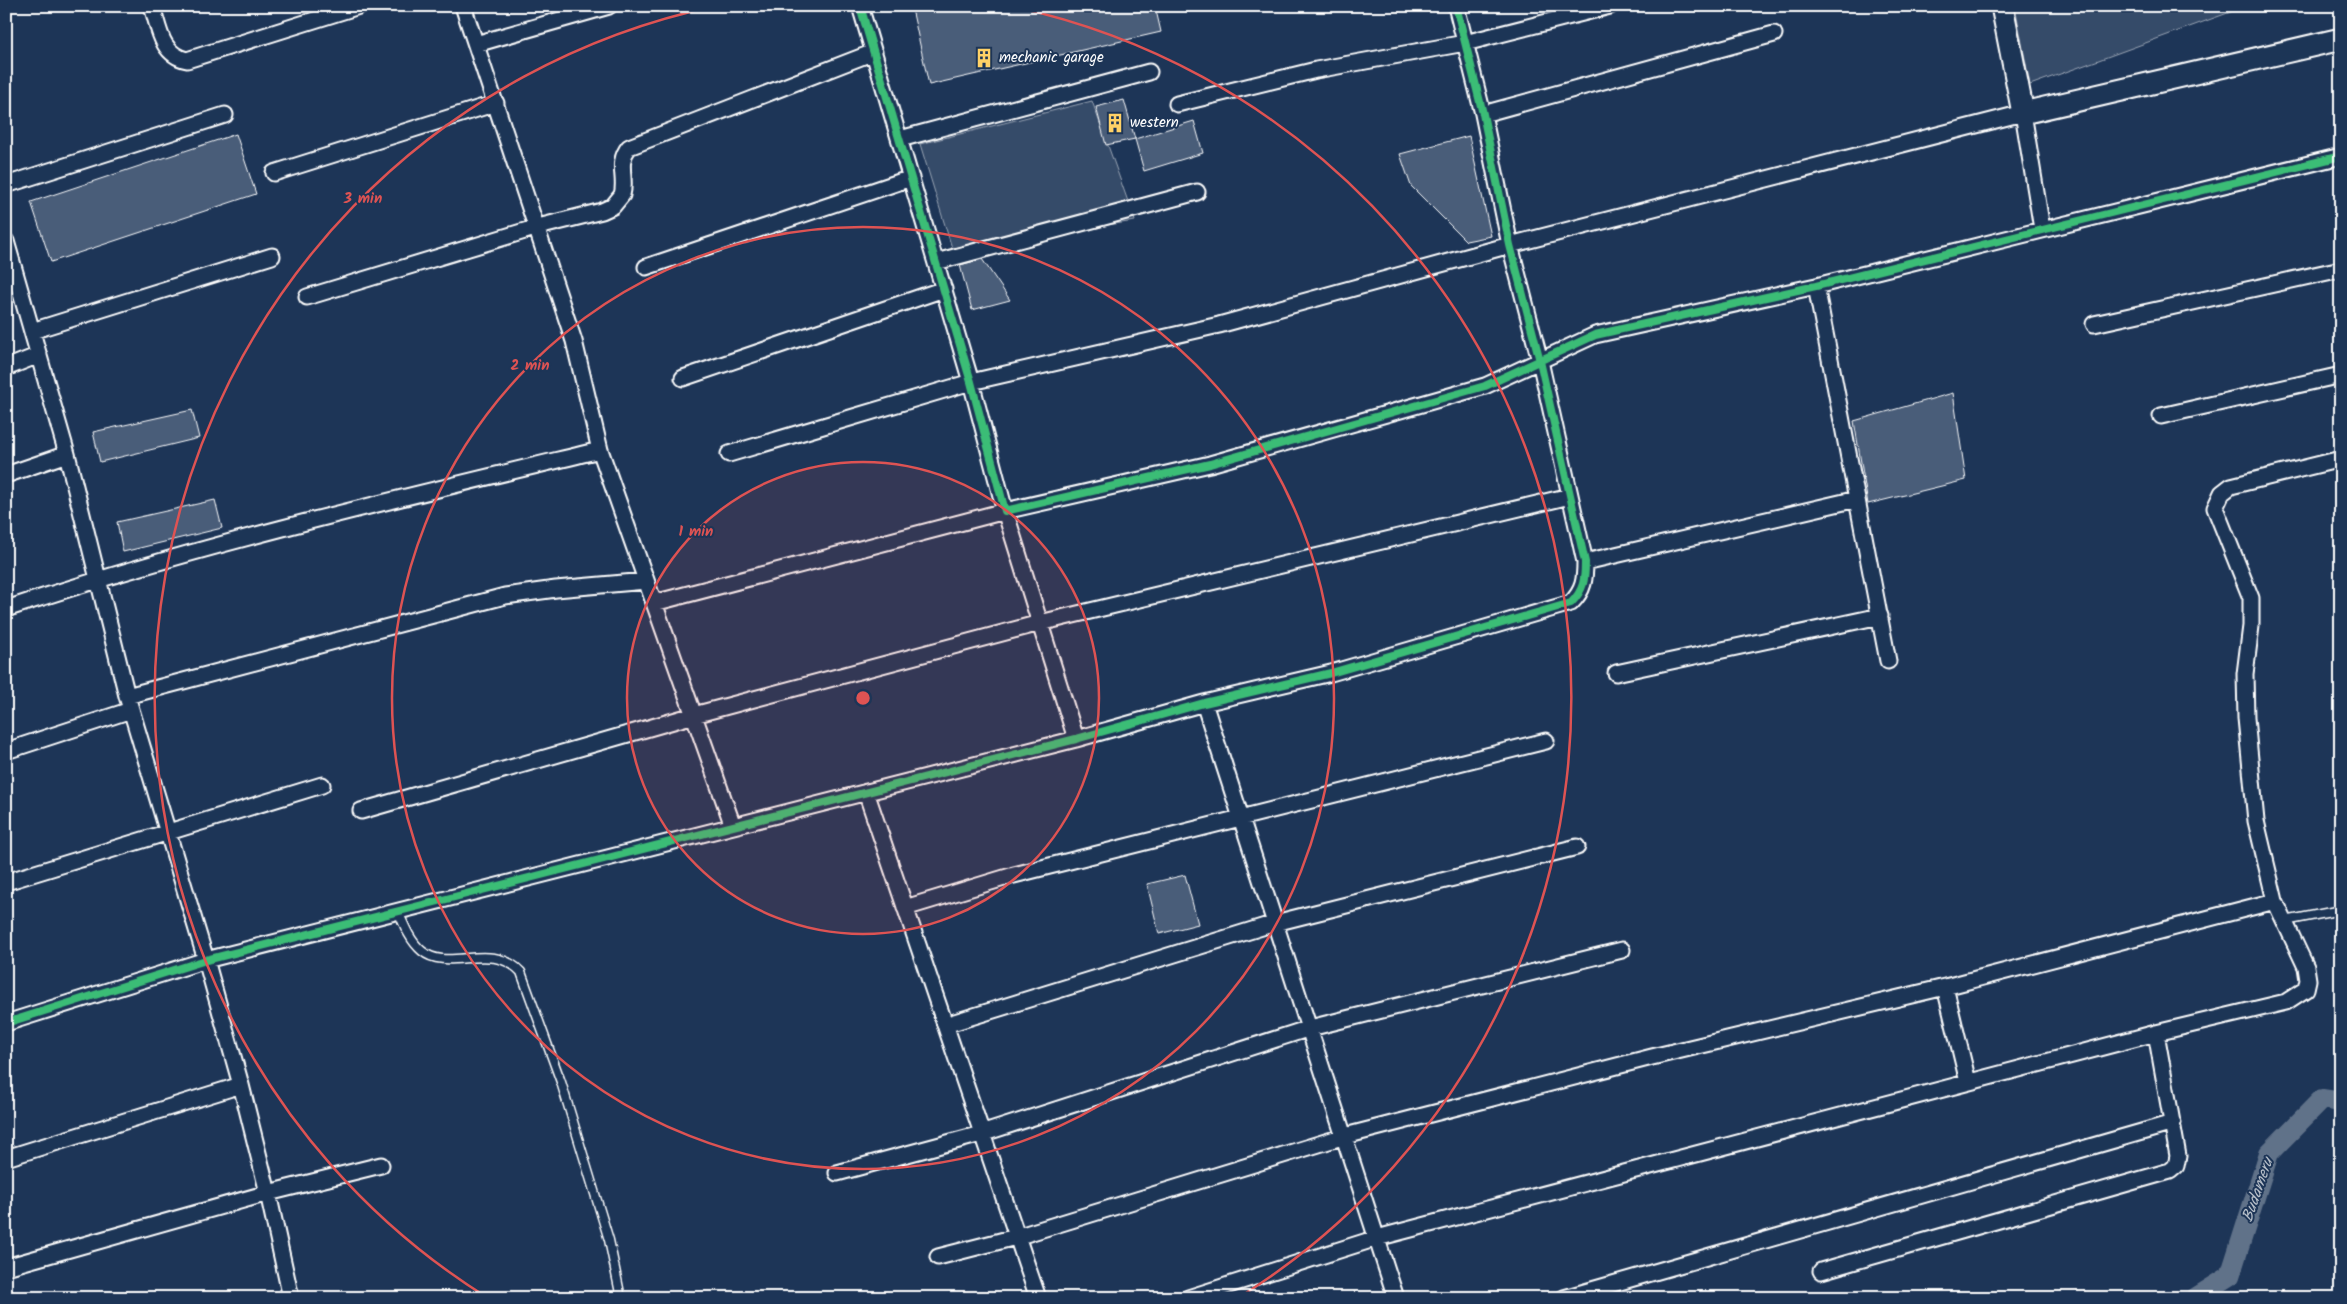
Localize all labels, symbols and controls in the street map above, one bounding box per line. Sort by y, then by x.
place label: mechanic garage [999,46,1104,70]
building icon: mechanic garage [973,47,995,69]
place label: western [1130,111,1179,135]
building icon: western [1104,112,1126,134]
text: 3 min [343,187,382,211]
text: 2 min [510,354,550,378]
text: 1 min [679,520,713,544]
centre of rings [854,689,872,707]
water label: Budameru [2235,1152,2281,1225]

